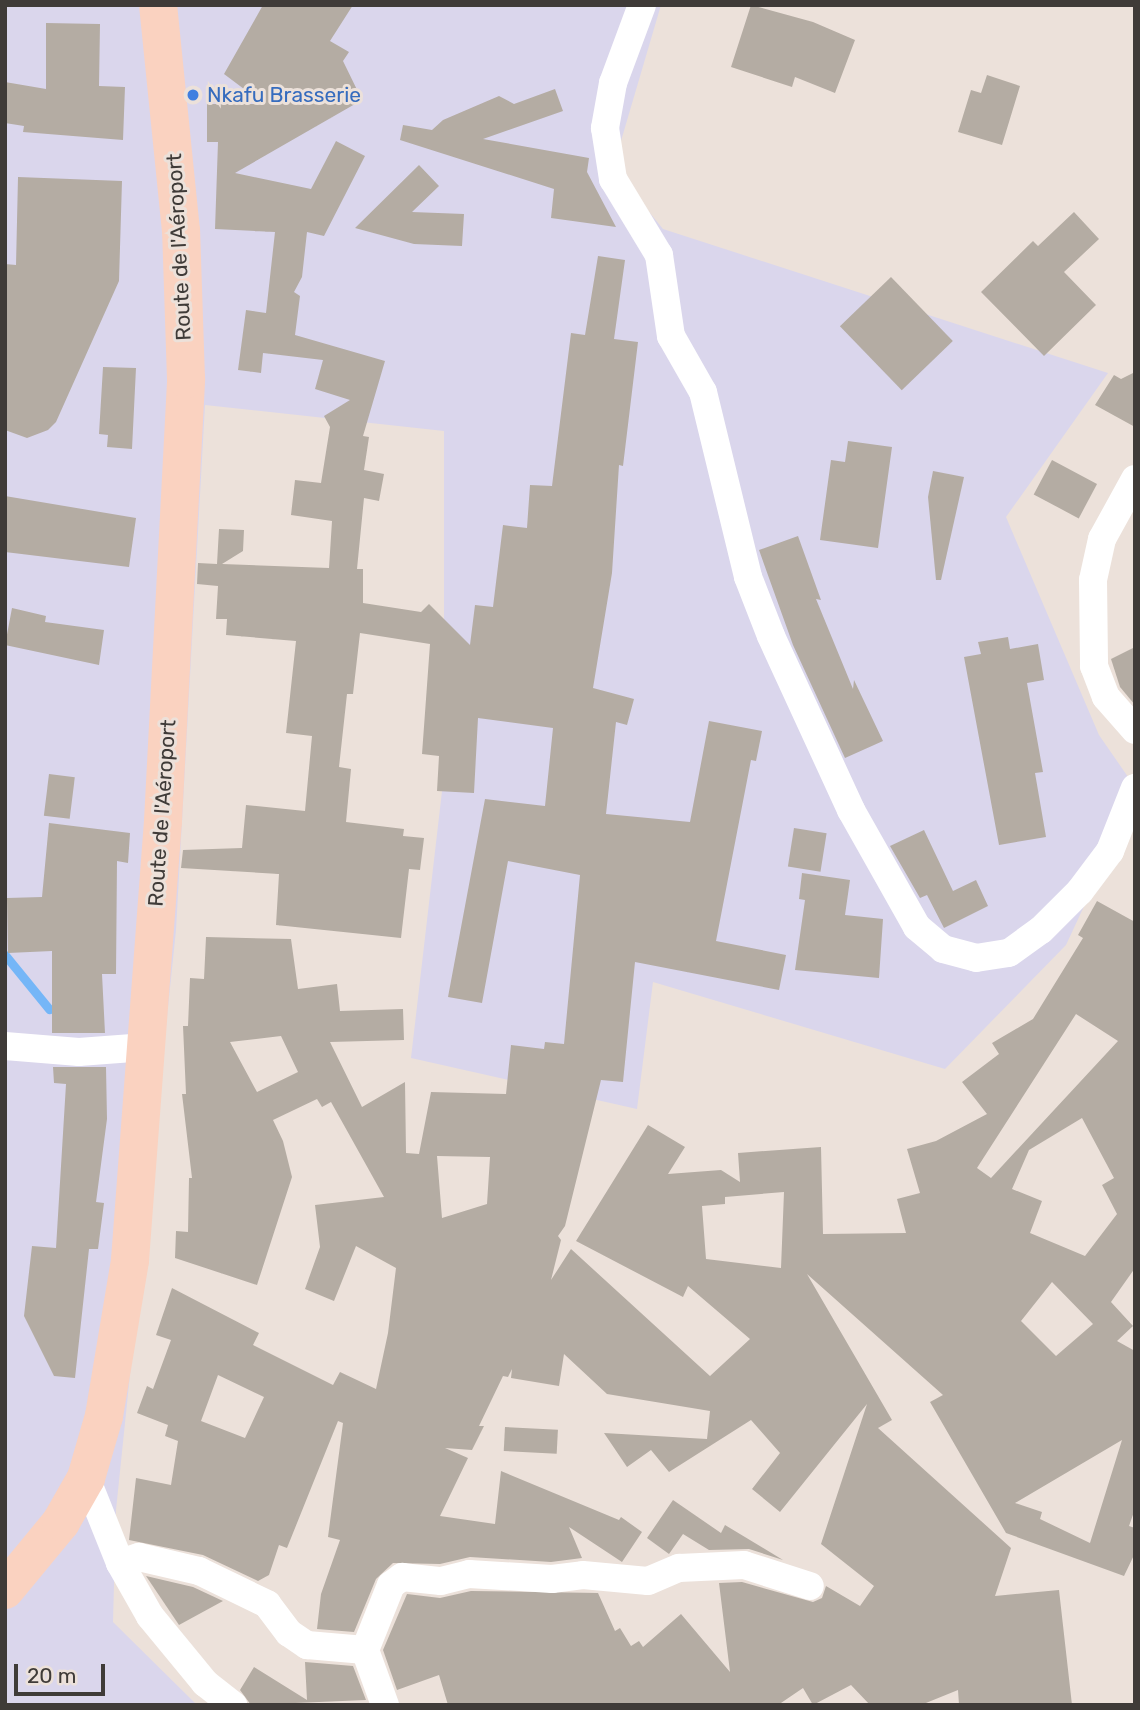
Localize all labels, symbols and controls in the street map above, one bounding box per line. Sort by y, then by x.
place label: Nkafu Brasserie [207,82,361,108]
marker: Nkafu Brasserie [185,87,201,103]
street label: Route de l'Aéroport [162,153,196,341]
street label: Route de l'Aéroport [143,719,181,907]
scale bar [18,1650,108,1694]
text: 20 m [27,1663,76,1688]

